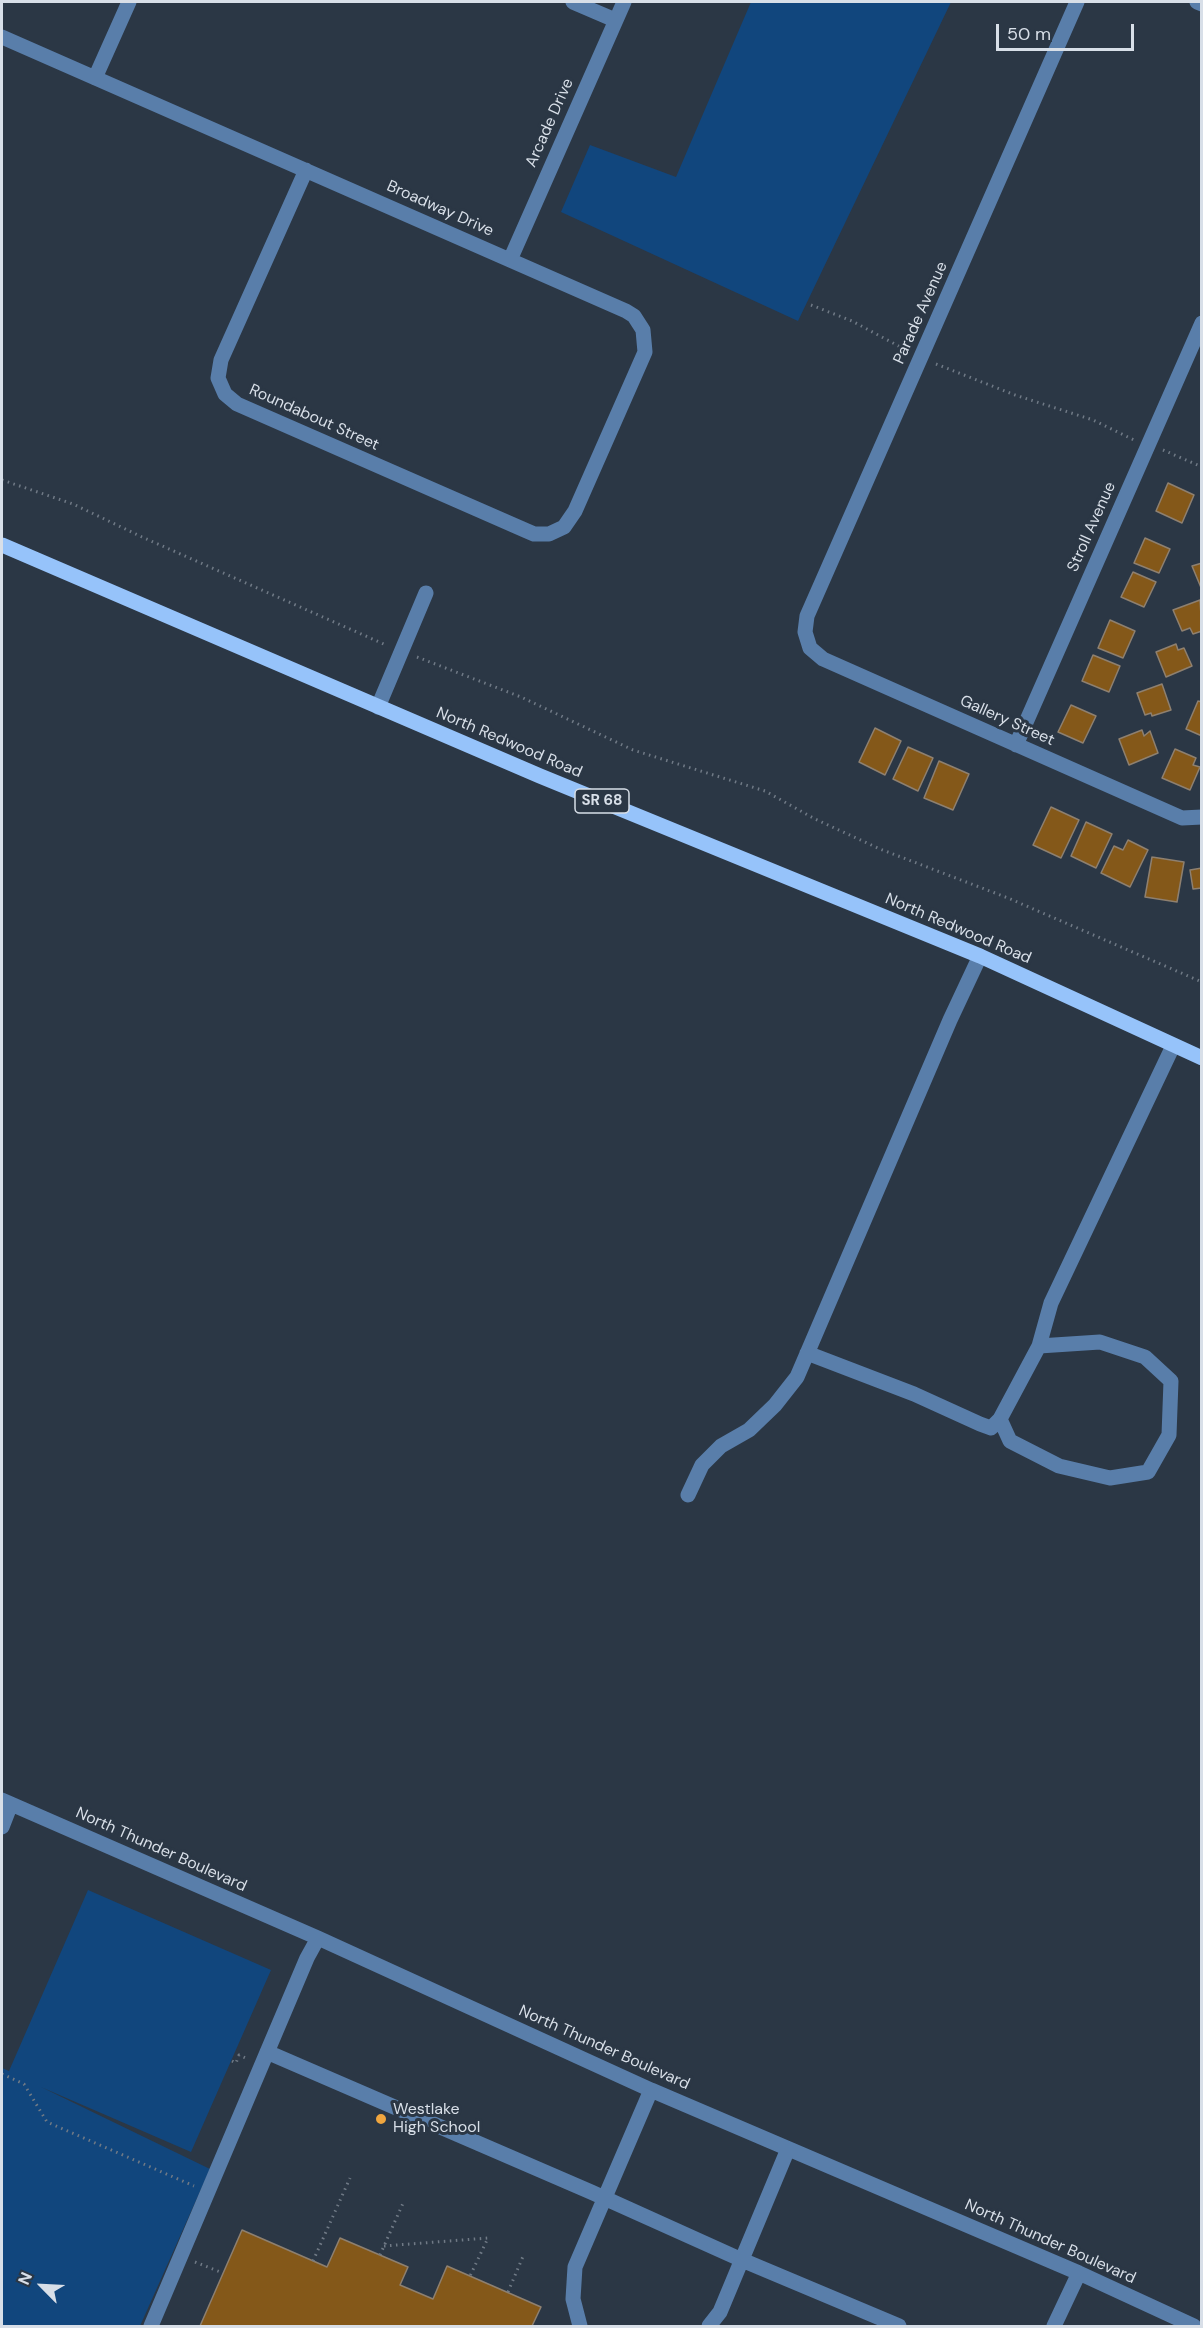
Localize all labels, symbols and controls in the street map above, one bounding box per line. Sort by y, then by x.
scale bar [999,12,1137,50]
text: 50 m [1007,22,1051,46]
street label: Arcade Drive [522,76,578,170]
street label: Broadway Drive [384,177,496,241]
street label: Parade Avenue [890,259,952,367]
street label: Roundabout Street [246,381,382,455]
street label: Stroll Avenue [1064,479,1120,575]
street label: Gallery Street [957,692,1057,750]
street label: North Redwood Road [433,704,585,782]
road number: SR 68 [575,789,629,813]
street label: North Redwood Road [882,890,1034,968]
street label: North Thunder Boulevard [73,1804,249,1896]
street label: North Thunder Boulevard [516,2002,692,2094]
place label: Westlake High School [393,2100,480,2138]
marker: Westlake High School [374,2112,388,2126]
street label: North Thunder Boulevard [962,2196,1138,2288]
north arrow [12,2256,72,2316]
text: N [13,2269,37,2288]

